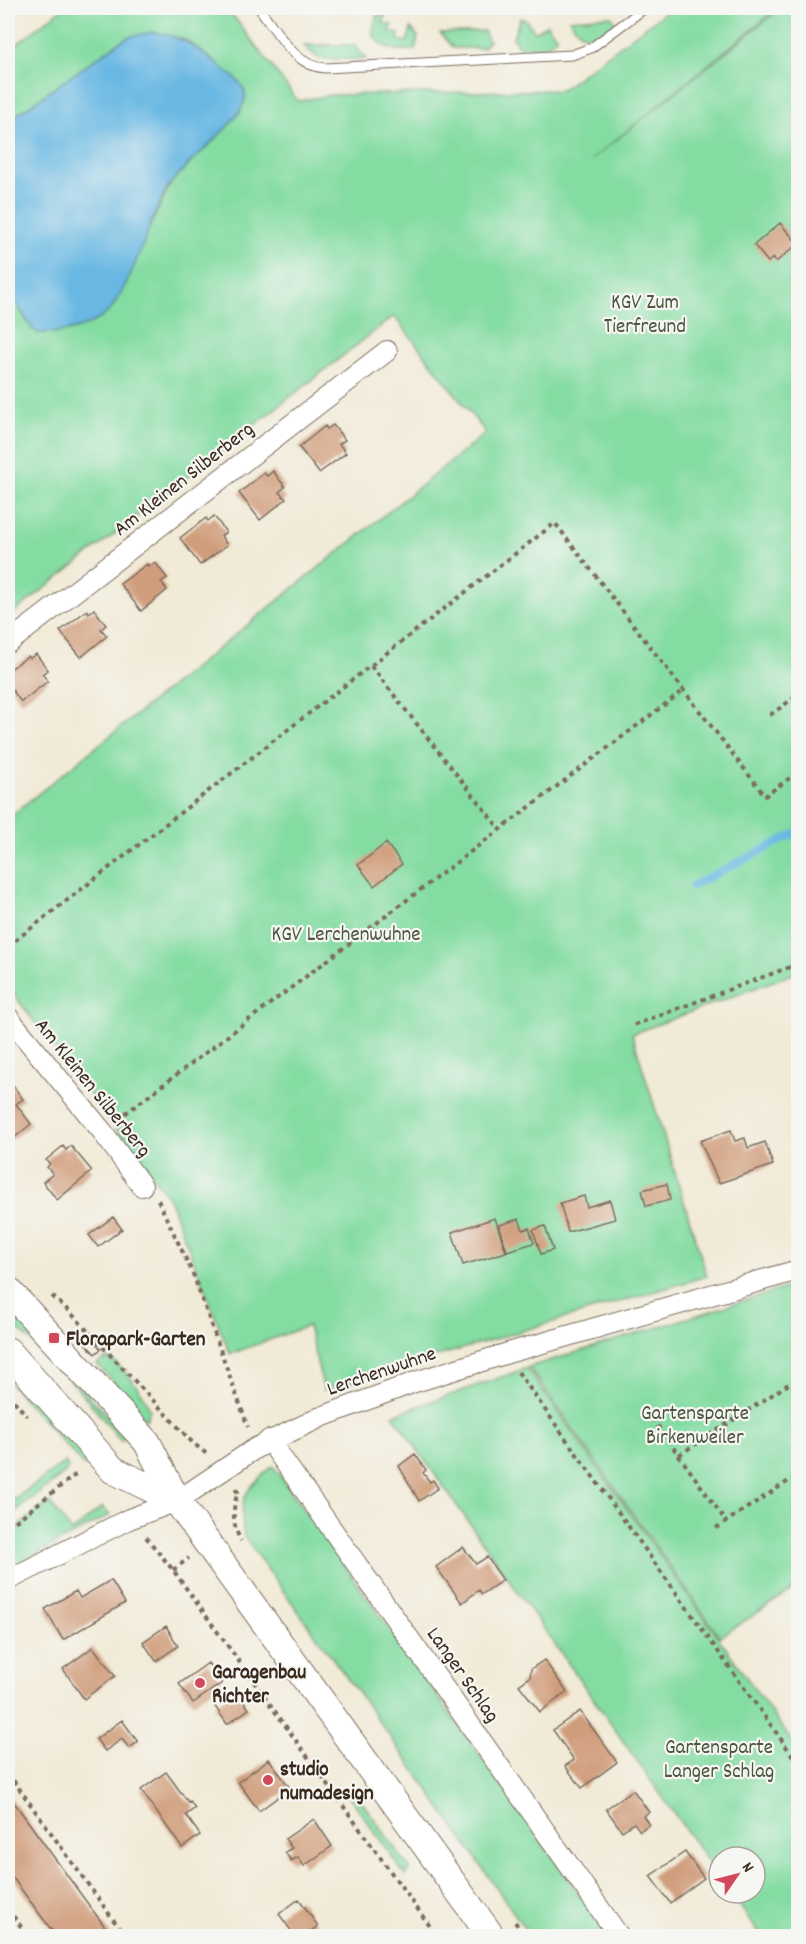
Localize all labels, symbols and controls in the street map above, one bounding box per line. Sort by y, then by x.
park label: KGV Zum Tierfreund [604,289,686,343]
street label: Am Kleinen Silberberg [108,416,262,545]
park label: KGV Lerchenwuhne [272,921,420,951]
street label: Am Kleinen Silberberg [26,1013,157,1165]
place label: Florapark-Garten [66,1326,206,1356]
marker: Florapark-Garten [47,1331,61,1345]
street label: Lerchenwuhne [323,1340,441,1406]
park label: Gartensparte Birkenweiler [641,1400,749,1454]
street label: Langer Schlag [418,1622,506,1730]
place label: Garagenbau Richter [212,1659,306,1713]
marker: Garagenbau Richter [193,1676,207,1690]
park label: Gartensparte Langer Schlag [664,1734,774,1788]
place label: studio numadesign [280,1756,374,1810]
marker: studio numadesign [261,1773,275,1787]
north arrow [707,1845,767,1905]
text: N [736,1858,759,1878]

